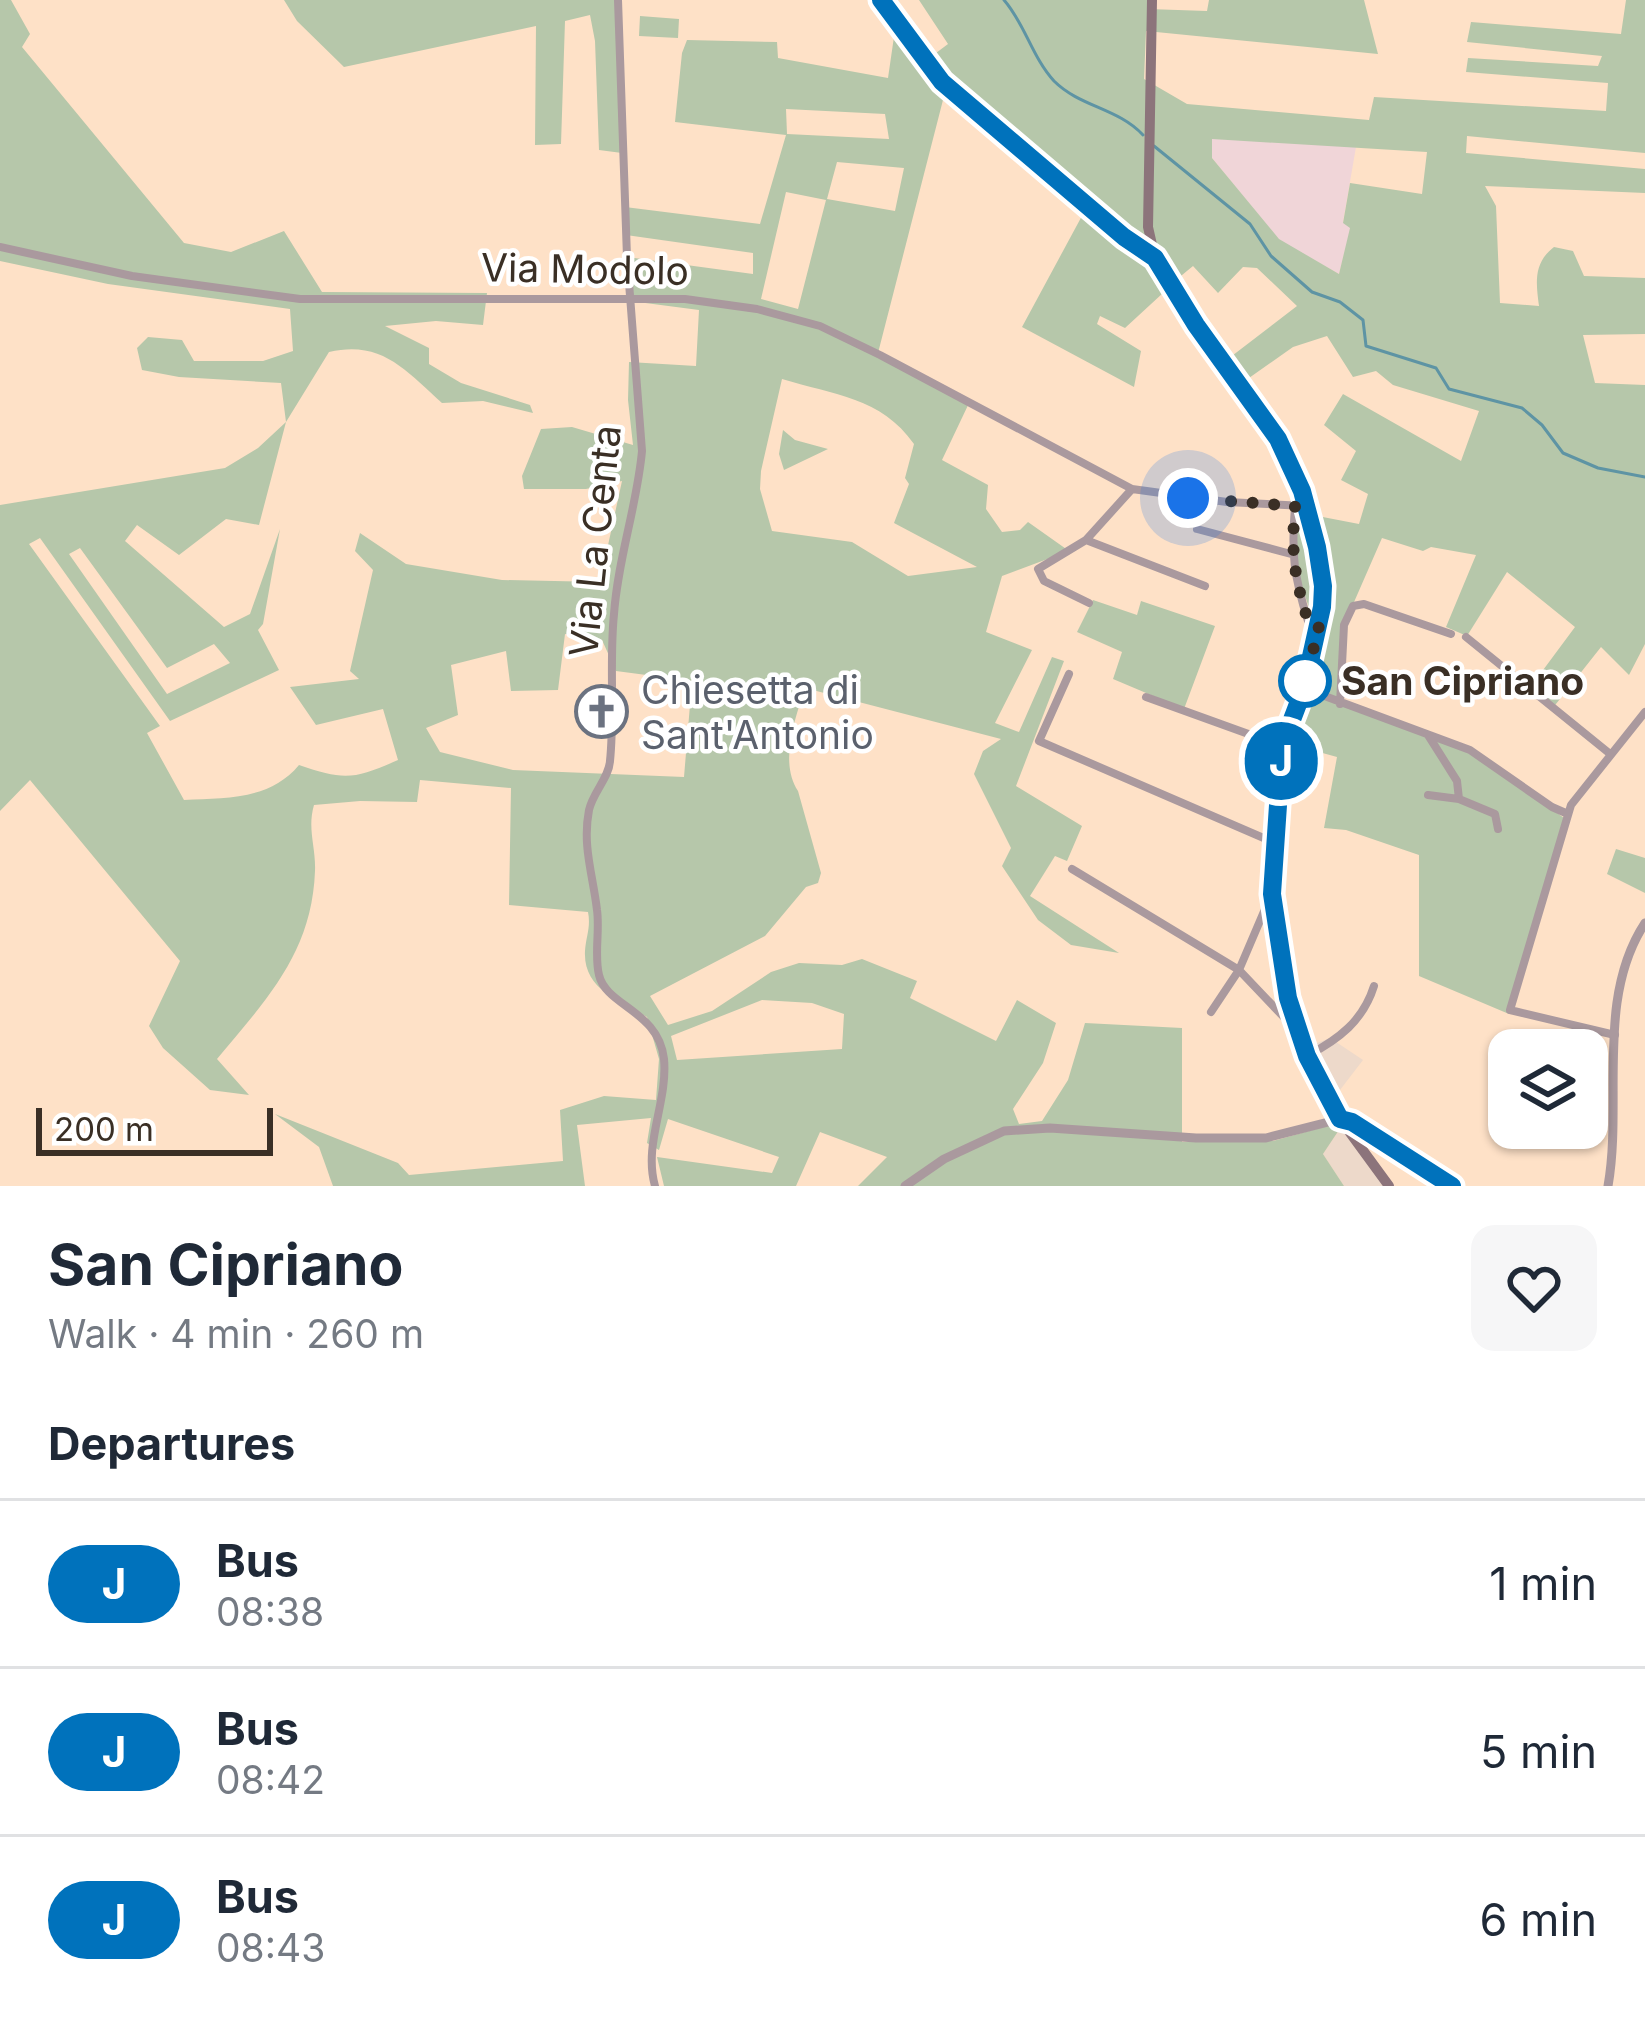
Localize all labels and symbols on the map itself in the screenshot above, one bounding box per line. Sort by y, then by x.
street label: Via Modolo [481,243,689,294]
street label: Via La Centa [559,422,630,659]
your location [1158,468,1218,528]
marker: San Cipriano [1280,656,1330,706]
place label: San Cipriano [1341,657,1584,704]
place label: Chiesetta di Sant'Antonio [641,666,874,758]
church icon: Chiesetta di Sant'Antonio [574,684,630,740]
line badge: J [1242,722,1320,800]
scale bar [36,1102,273,1155]

